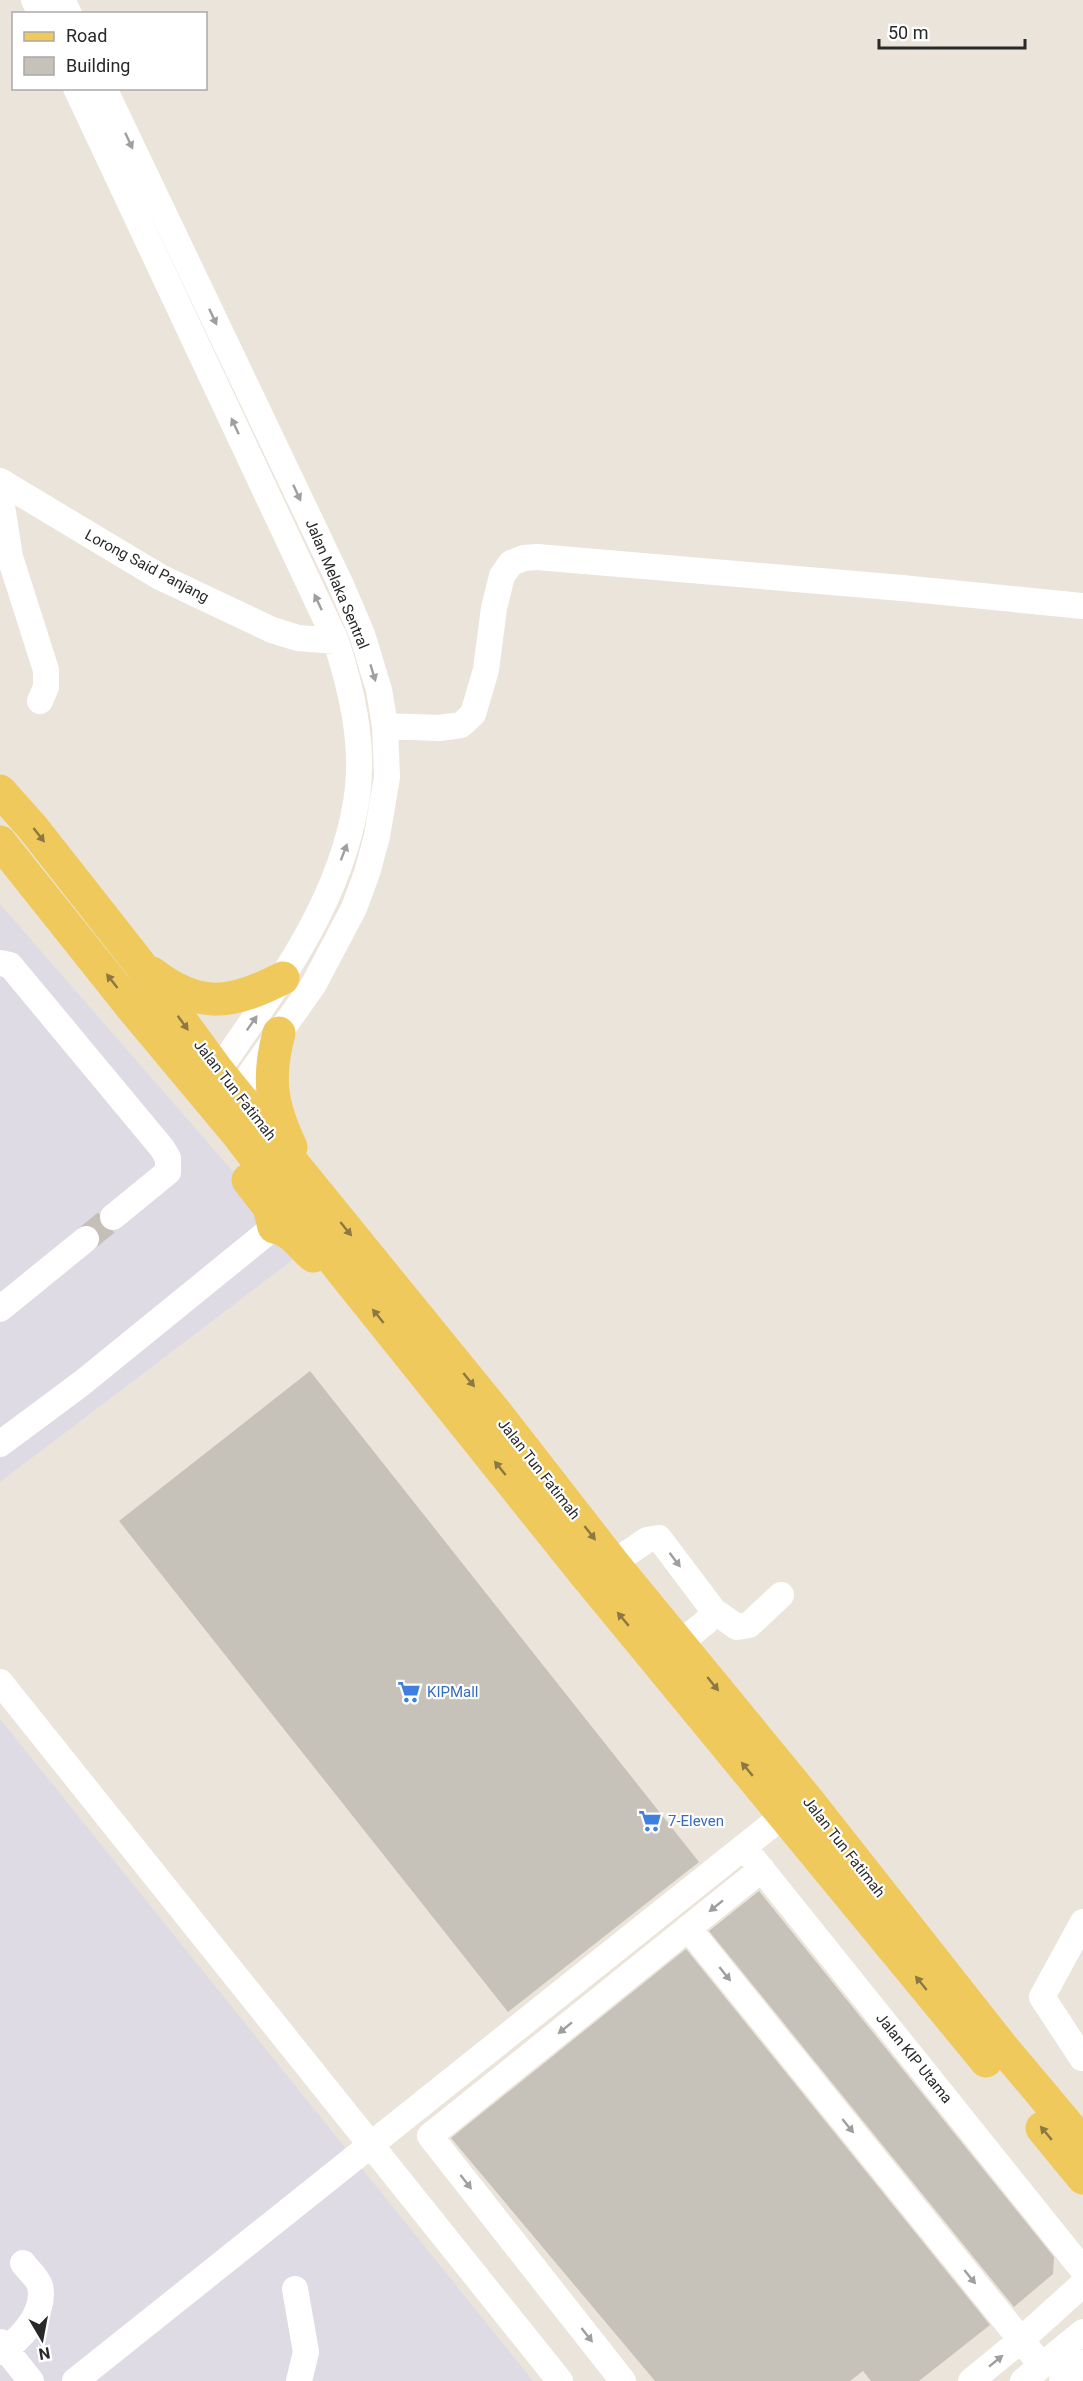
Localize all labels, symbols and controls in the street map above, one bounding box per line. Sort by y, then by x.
legend [12,12,207,90]
scale bar [879,12,1024,50]
text: 50 m [888,22,928,43]
text: Road [66,25,107,46]
text: Building [66,55,130,76]
one-way arrow [125,133,134,150]
one-way arrow [209,309,218,326]
one-way arrow [230,417,239,434]
one-way arrow [293,485,302,502]
street label: Jalan Melaka Sentral [302,516,372,652]
street label: Lorong Said Panjang [82,526,212,606]
one-way arrow [313,594,322,611]
one-way arrow [369,664,378,682]
one-way arrow [32,827,44,842]
one-way arrow [339,843,349,861]
one-way arrow [105,973,118,989]
one-way arrow [177,1014,189,1030]
one-way arrow [246,1015,257,1031]
street label: Jalan Tun Fatimah [190,1036,280,1144]
one-way arrow [340,1221,353,1237]
one-way arrow [371,1308,384,1324]
one-way arrow [463,1372,476,1388]
street label: Jalan Tun Fatimah [494,1415,584,1523]
one-way arrow [494,1461,507,1476]
one-way arrow [583,1526,595,1541]
one-way arrow [668,1552,680,1567]
one-way arrow [616,1611,629,1627]
one-way arrow [707,1676,720,1692]
supermarket icon: KIPMall [396,1679,422,1705]
place label: KIPMall [427,1683,479,1701]
one-way arrow [741,1761,754,1777]
street label: Jalan Tun Fatimah [799,1793,889,1901]
supermarket icon: 7-Eleven [637,1808,663,1834]
place label: 7-Eleven [668,1812,724,1830]
one-way arrow [709,1899,724,1911]
one-way arrow [719,1966,732,1982]
one-way arrow [915,1976,927,1991]
street label: Jalan KIP Utama [872,2009,956,2107]
one-way arrow [557,2022,572,2034]
one-way arrow [841,2118,853,2133]
one-way arrow [1040,2126,1053,2141]
one-way arrow [460,2175,472,2190]
one-way arrow [964,2269,977,2285]
north arrow [12,2309,72,2369]
one-way arrow [580,2328,592,2343]
text: N [37,2343,52,2364]
one-way arrow [988,2354,1004,2367]

